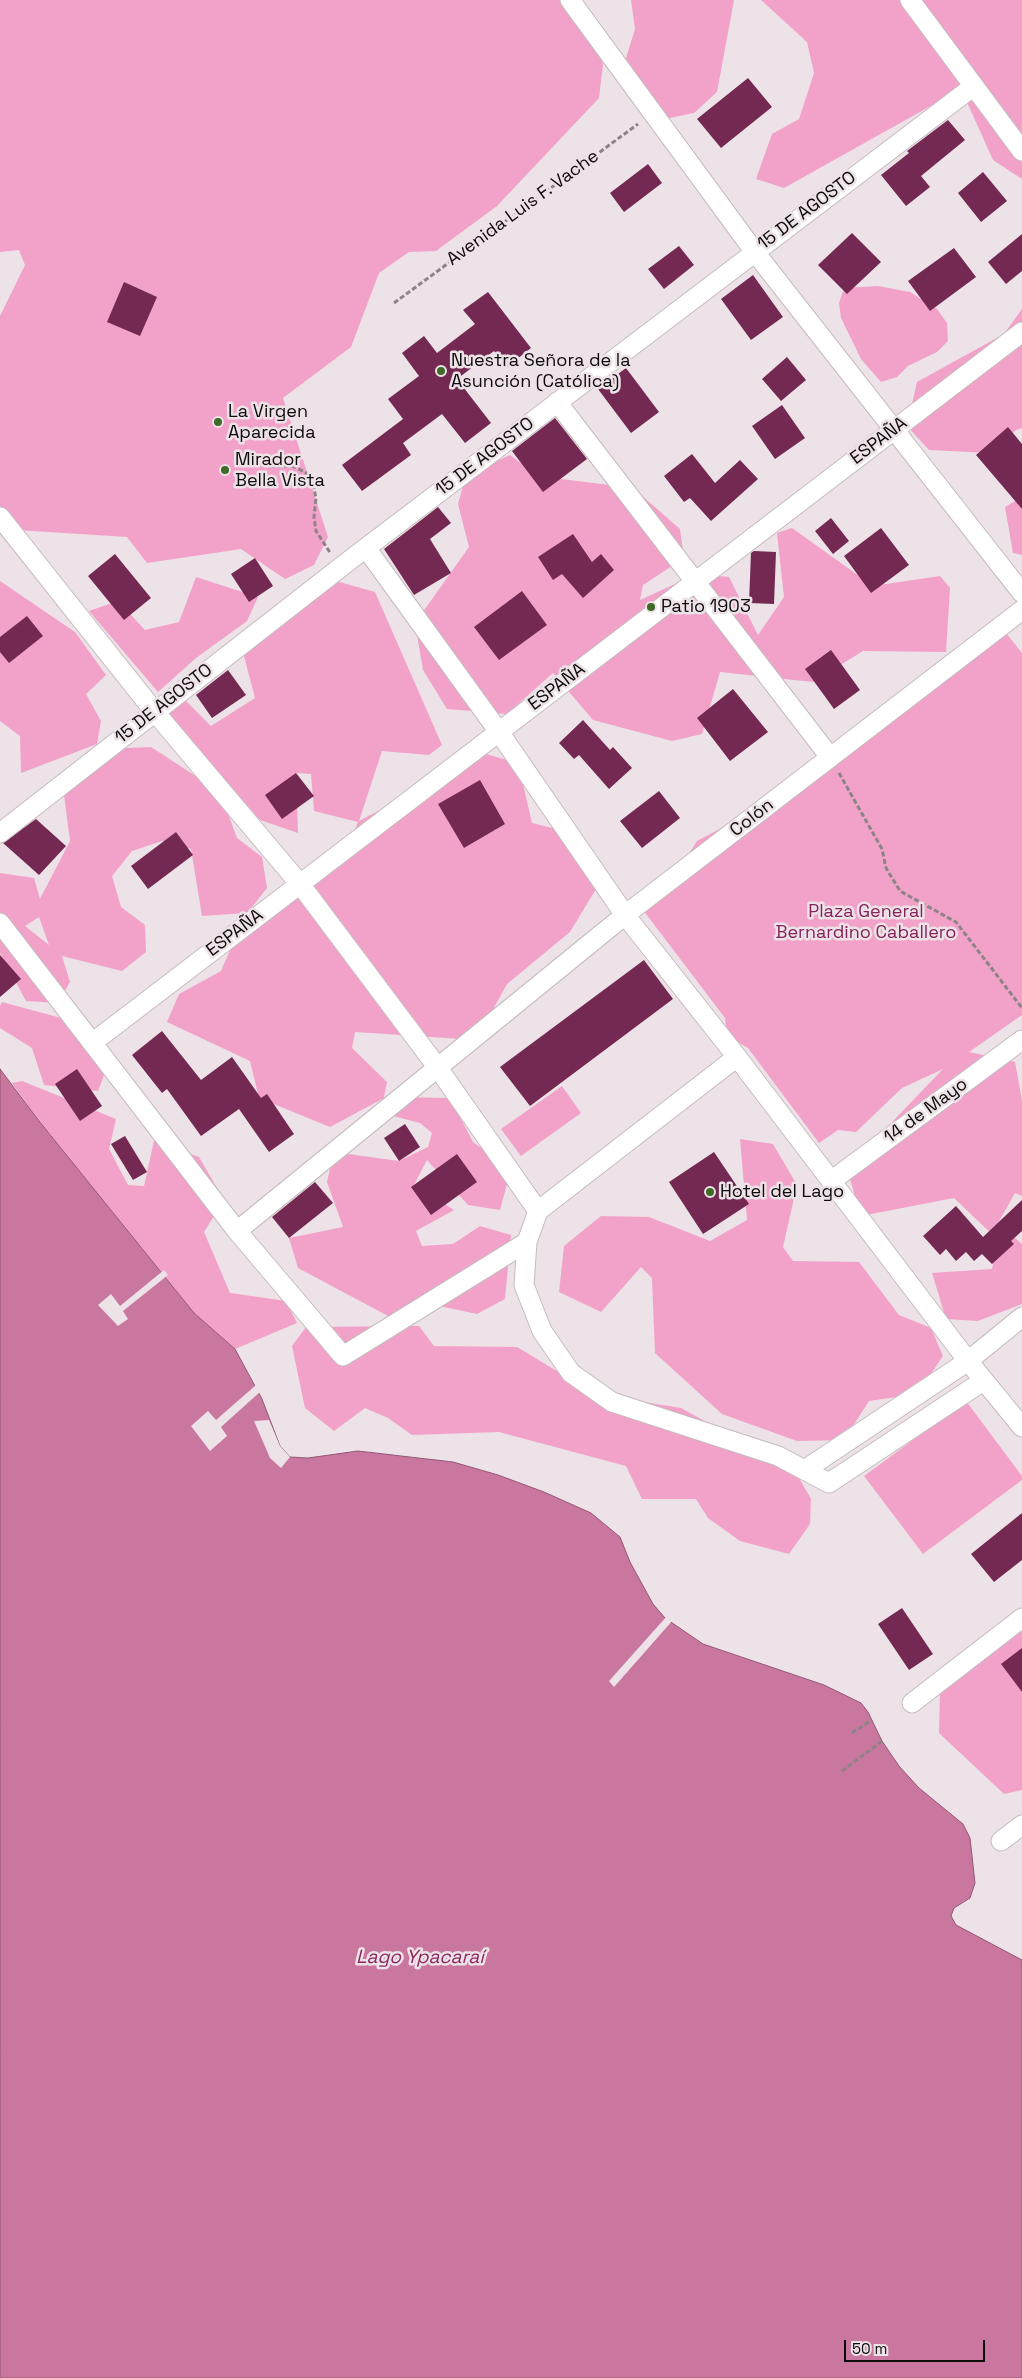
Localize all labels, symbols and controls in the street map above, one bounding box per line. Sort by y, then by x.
street label: Avenida Luis F. Vache [443,146,603,270]
street label: 15 DE AGOSTO [754,167,860,255]
place label: Nuestra Señora de la Asunción (Católica) [451,350,631,392]
marker: Nuestra Señora de la Asunción (Católica) [435,365,447,377]
place label: La Virgen Aparecida [228,401,316,444]
street label: 15 DE AGOSTO [432,413,538,501]
street label: ESPAÑA [846,413,912,469]
marker: La Virgen Aparecida [212,416,224,428]
place label: Mirador Bella Vista [235,449,325,492]
marker: Mirador Bella Vista [219,464,231,476]
place label: Patio 1903 [661,596,751,618]
marker: Patio 1903 [645,601,657,613]
street label: 15 DE AGOSTO [111,659,217,749]
street label: ESPAÑA [524,659,590,715]
street label: Colón [726,794,778,842]
park label: Plaza General Bernardino Caballero [776,901,956,944]
street label: ESPAÑA [202,905,268,961]
street label: 14 de Mayo [880,1073,972,1149]
place label: Hotel del Lago [720,1181,844,1203]
marker: Hotel del Lago [704,1186,716,1198]
water label: Lago Ypacaraí [356,1947,484,1969]
scale bar [847,2330,988,2362]
text: 50 m [852,2339,887,2358]

